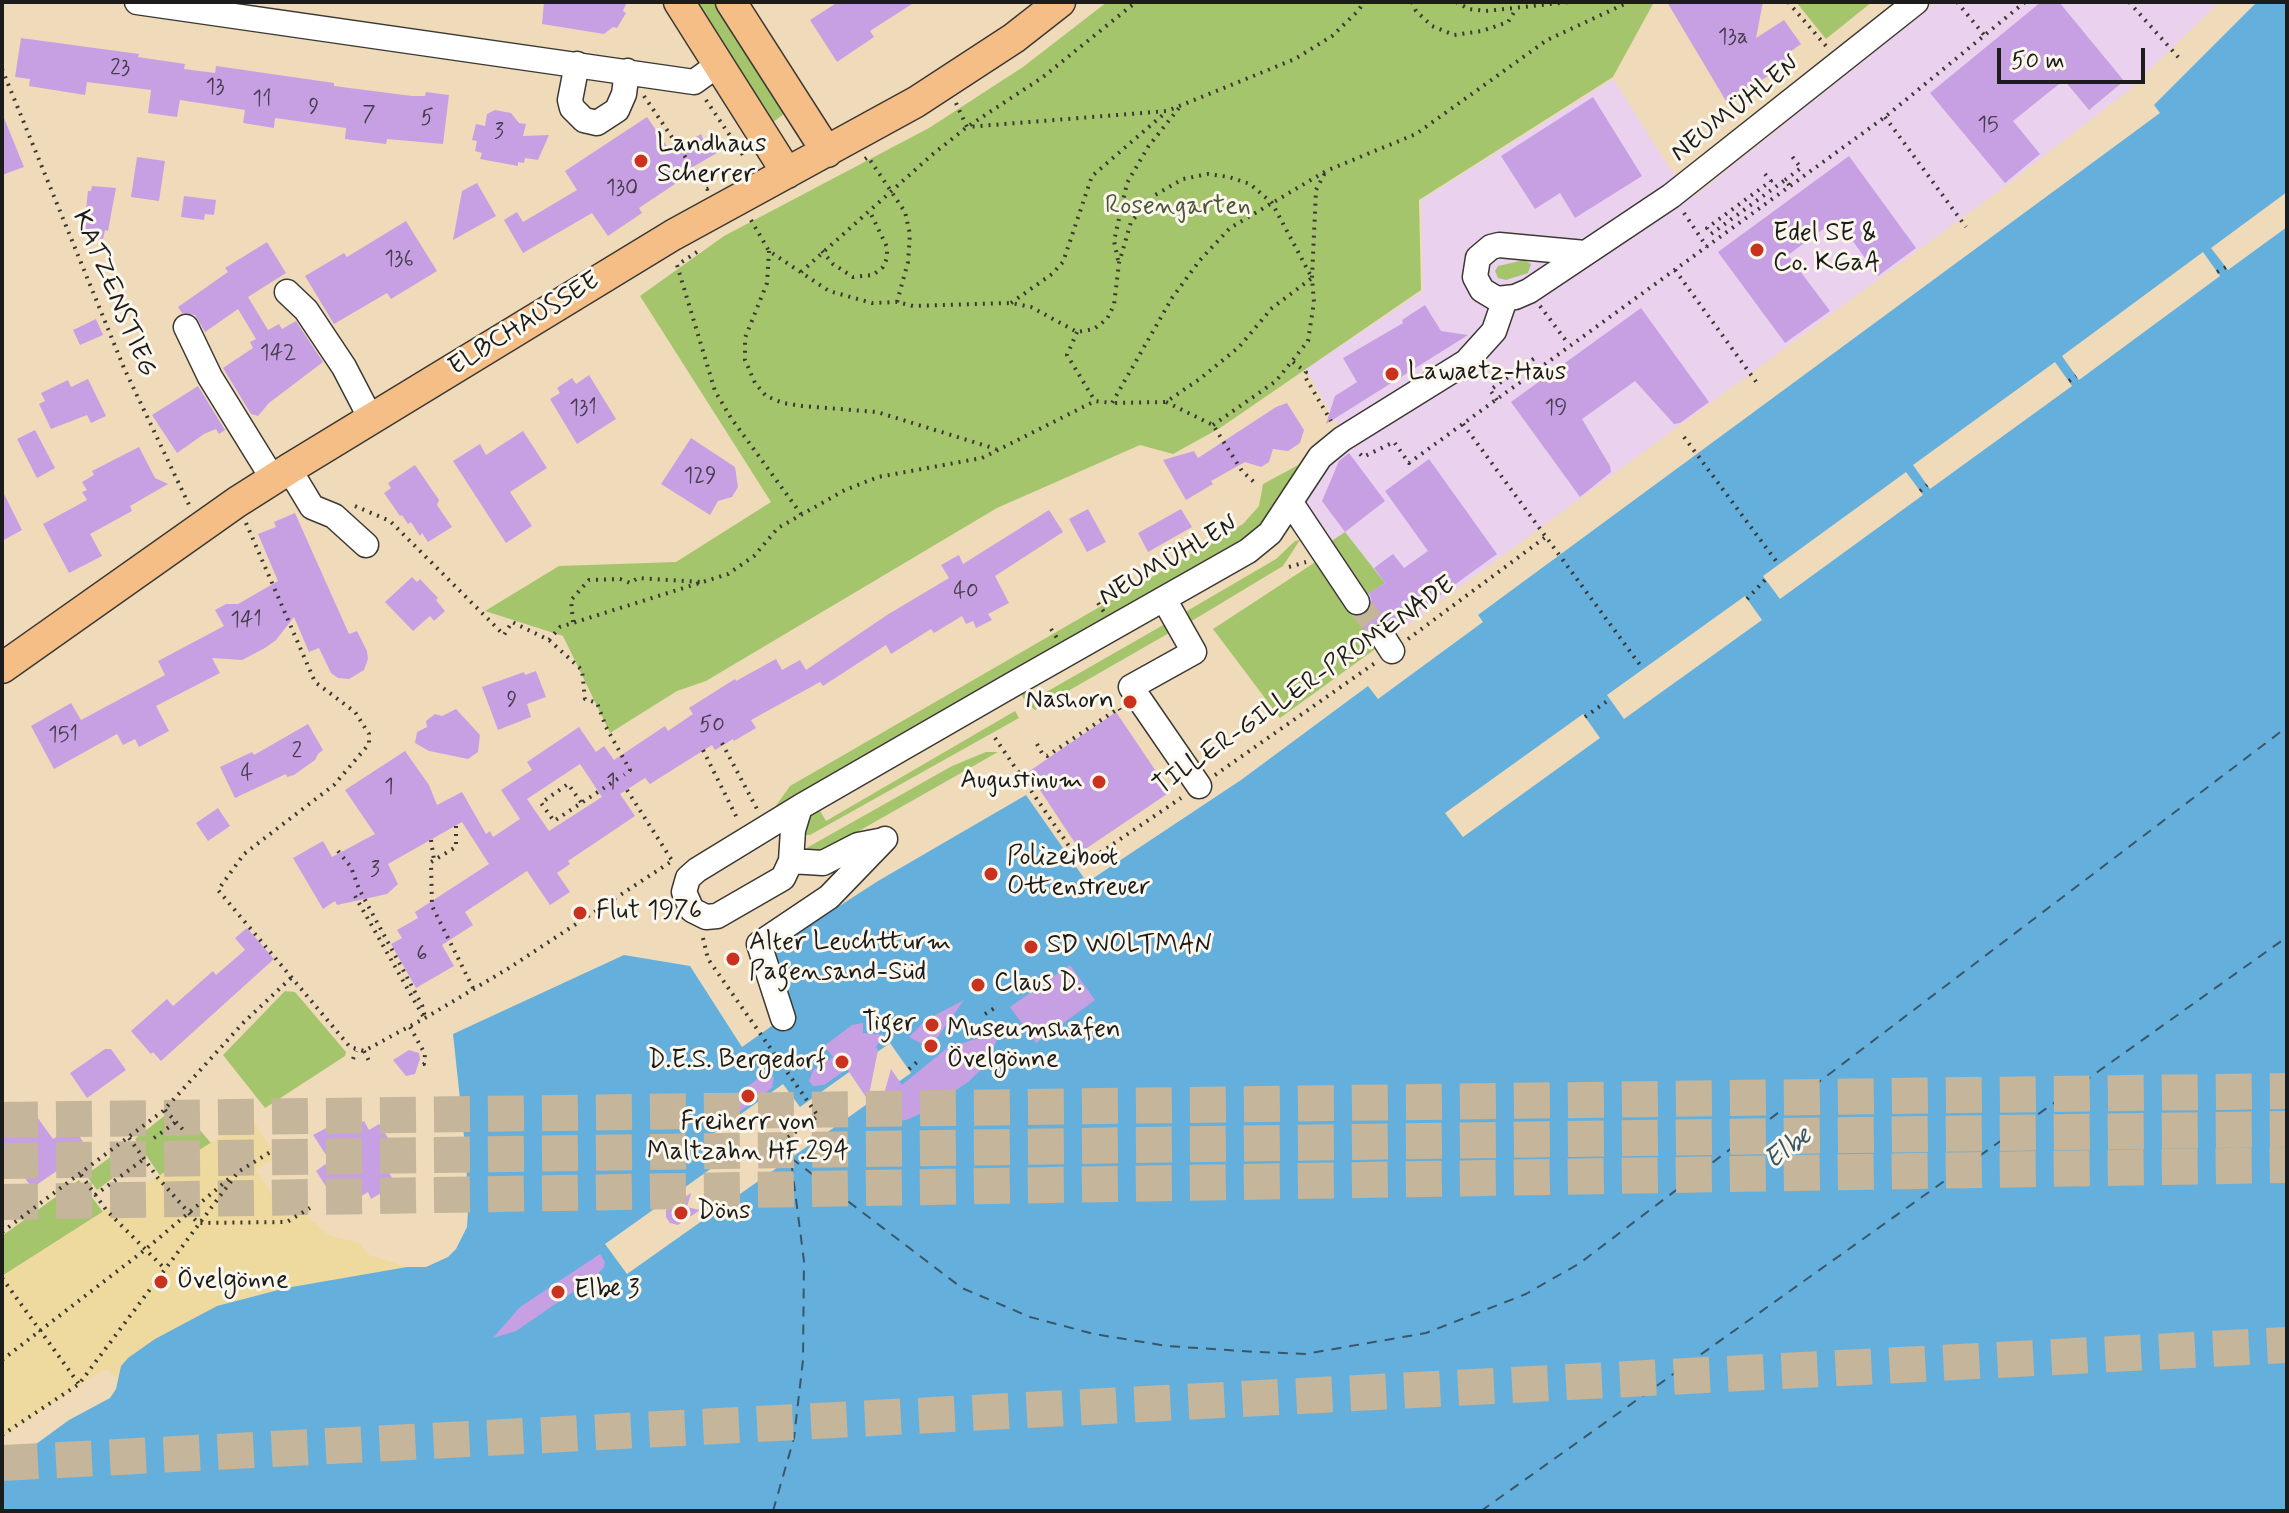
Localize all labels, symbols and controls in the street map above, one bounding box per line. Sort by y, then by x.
house number: 13a [1718,25,1748,51]
scale bar [2001,32,2149,82]
text: 50 m [2011,46,2065,77]
street label: NEUMÜHLEN [1665,50,1807,170]
house number: 23 [110,56,130,82]
house number: 13 [205,75,225,101]
house number: 11 [252,87,272,113]
house number: 9 [309,95,319,121]
house number: 7 [362,103,376,129]
house number: 5 [420,106,434,132]
house number: 15 [1977,113,1999,139]
house number: 3 [494,120,504,146]
place label: Landhaus Scherrer [657,130,767,192]
marker: Landhaus Scherrer [632,152,650,170]
house number: 130 [606,176,638,202]
park label: Rosengarten [1105,192,1251,224]
street label: KATZENSTIEG [64,206,162,382]
place label: Edel SE & Co. KGaA [1773,219,1880,280]
marker: Edel SE & Co. KGaA [1748,241,1766,259]
house number: 136 [384,247,414,273]
street label: ELBCHAUSSEE [444,266,606,384]
house number: 142 [260,341,296,367]
place label: Lawaetz-Haus [1408,358,1566,390]
marker: Lawaetz-Haus [1383,365,1401,383]
house number: 131 [569,396,597,422]
house number: 19 [1545,396,1567,422]
house number: 129 [683,464,717,490]
street label: NEUMÜHLEN [1094,510,1244,614]
street label: TILLER-GILLER-PROMENADE [1148,571,1462,803]
house number: 40 [953,579,979,605]
house number: 141 [230,608,262,634]
place label: Nashorn [1026,686,1114,718]
house number: 9 [507,688,517,714]
marker: Nashorn [1121,693,1139,711]
house number: 50 [699,713,725,739]
house number: 151 [48,723,78,749]
house number: 2 [292,739,302,765]
house number: 4 [241,761,253,787]
place label: Augustinum [960,766,1083,798]
house number: 1 [606,770,616,796]
marker: Augustinum [1090,773,1108,791]
house number: 1 [384,775,394,801]
place label: Polizeiboot Ottenstreuer [1007,843,1150,904]
house number: 3 [370,858,380,884]
marker: Polizeiboot Ottenstreuer [982,865,1000,883]
place label: Flut 1976 [596,897,702,929]
marker: Flut 1976 [571,904,589,922]
place label: Alter Leuchtturm Pagensand-Süd [749,928,951,990]
place label: SD WOLTMAN [1047,931,1212,963]
marker: SD WOLTMAN [1022,938,1040,956]
house number: 6 [416,942,428,968]
marker: Alter Leuchtturm Pagensand-Süd [724,950,742,968]
place label: Claus D. [994,969,1082,1001]
marker: Claus D. [969,976,987,994]
place label: Tiger [862,1009,916,1041]
place label: Museumshafen Övelgönne [947,1015,1121,1076]
marker: Tiger [923,1016,941,1034]
marker: Museumshafen Övelgönne [922,1037,940,1055]
place label: D.E.S. Bergedorf [648,1046,826,1078]
marker: D.E.S. Bergedorf [833,1053,851,1071]
marker: Freiherr von Maltzahn HF.294 [739,1087,757,1105]
place label: Freiherr von Maltzahn HF.294 [647,1108,849,1170]
water label: Elbe [1759,1122,1819,1178]
place label: Döns [697,1197,751,1229]
marker: Döns [672,1204,690,1222]
place label: Övelgönne [177,1266,288,1298]
marker: Övelgönne [152,1273,170,1291]
place label: Elbe 3 [574,1276,640,1308]
marker: Elbe 3 [549,1283,567,1301]

